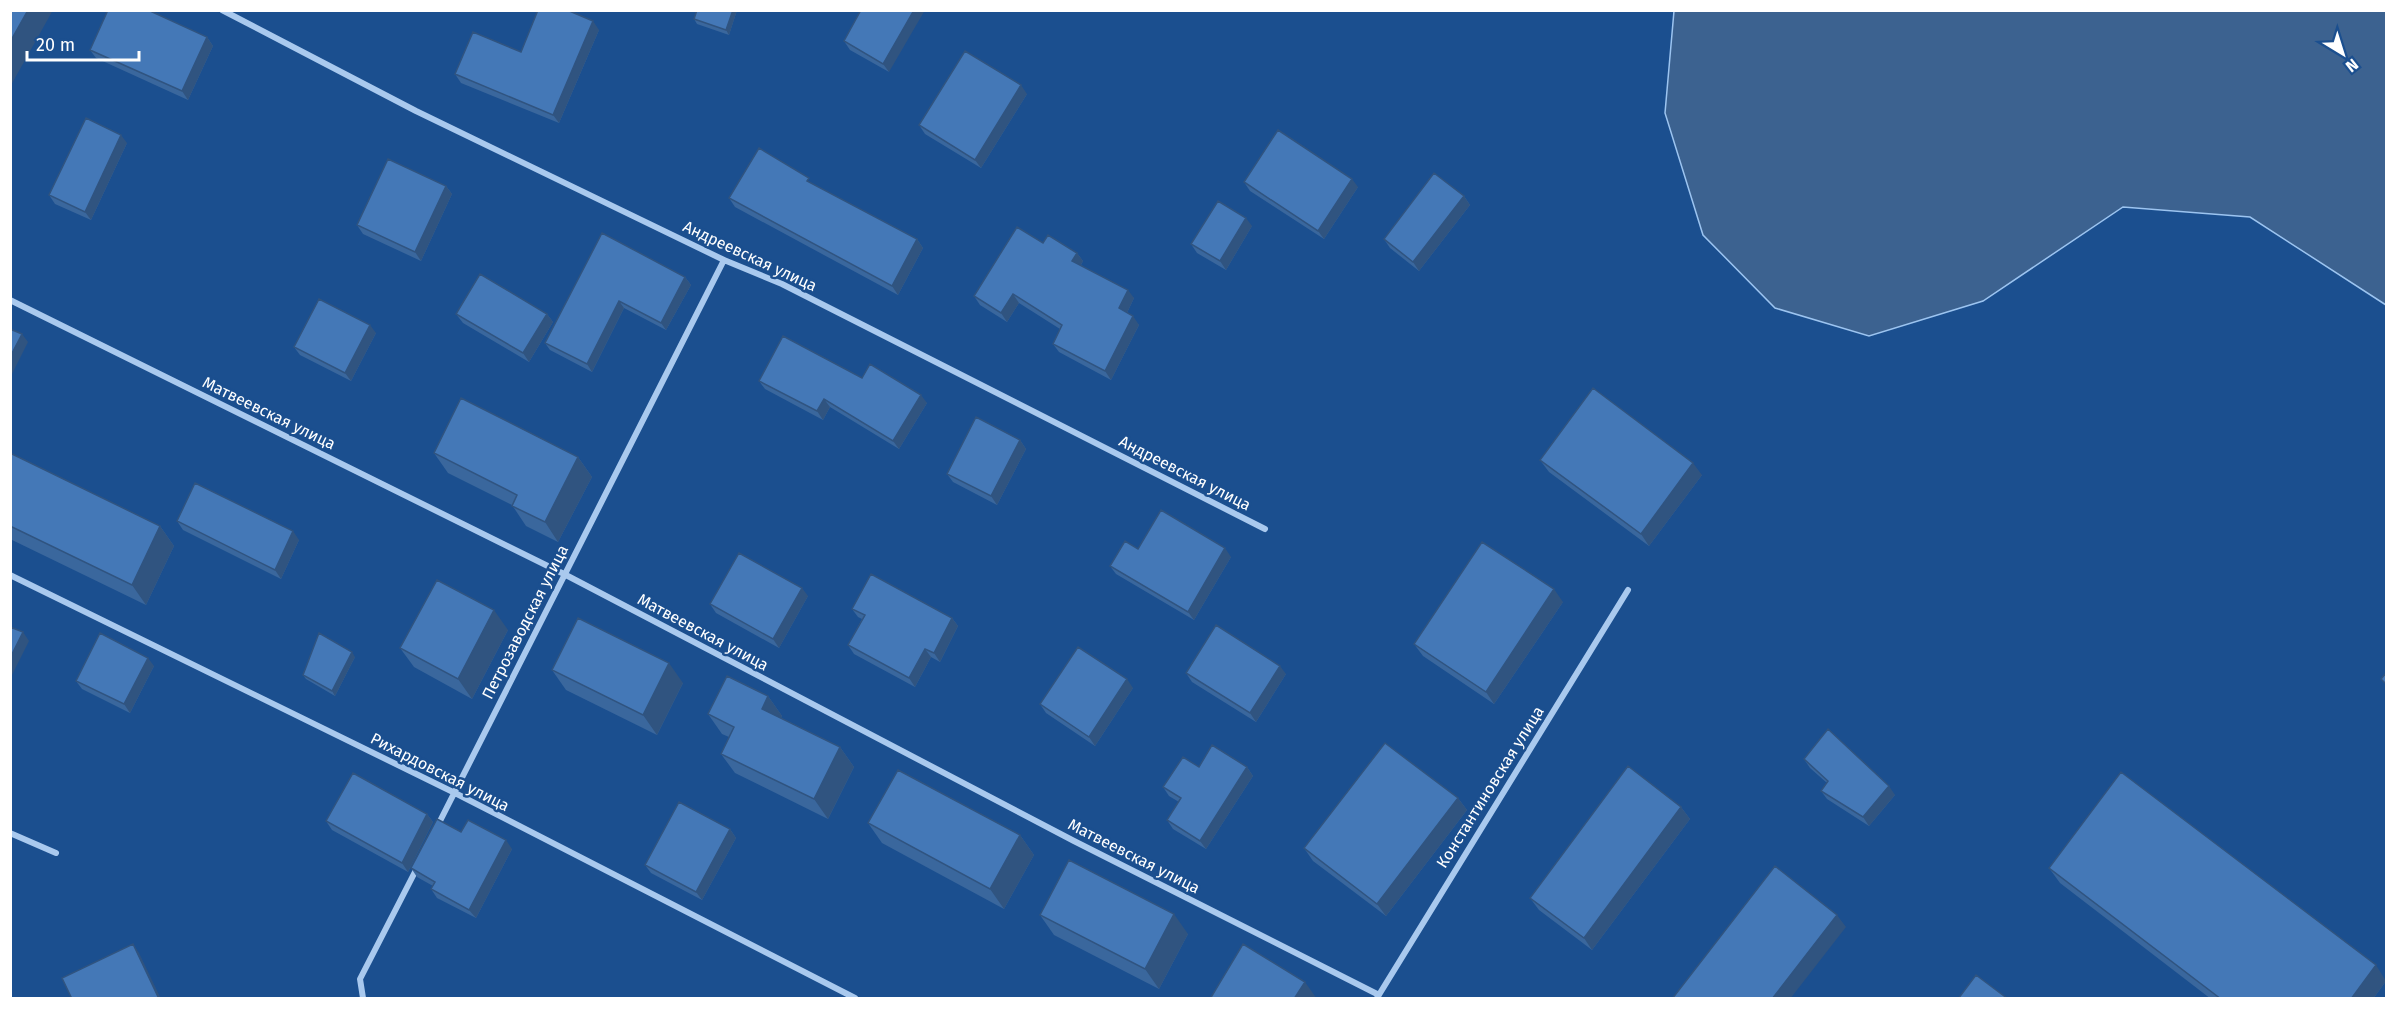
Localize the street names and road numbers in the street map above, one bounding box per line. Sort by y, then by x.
street label: Андреевская улица [680,217,820,295]
street label: Матвеевская улица [199,373,339,453]
street label: Андреевская улица [1116,431,1254,515]
street label: Петрозаводская улица [478,542,572,702]
street label: Матвеевская улица [634,589,772,675]
street label: Константиновская улица [1432,703,1548,871]
street label: Рихардовская улица [367,729,513,815]
street label: Матвеевская улица [1065,815,1203,897]

